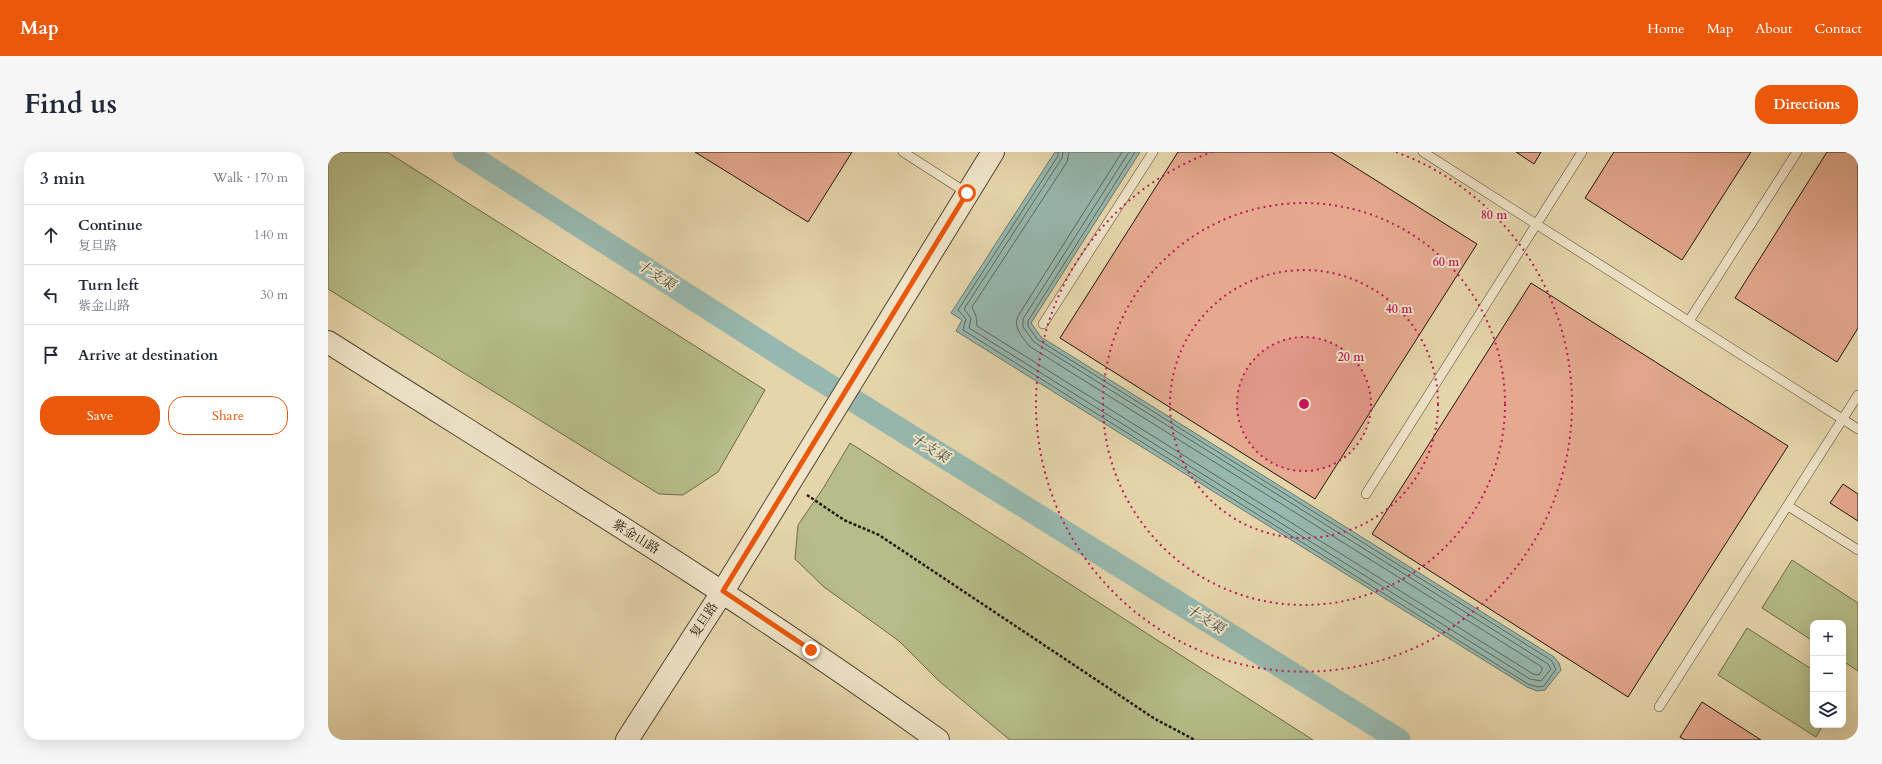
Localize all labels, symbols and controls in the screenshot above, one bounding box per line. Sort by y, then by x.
text: Map [20,15,59,41]
text: Home [1647,19,1685,38]
text: Map [1707,19,1733,38]
text: About [1755,19,1792,38]
text: Contact [1814,19,1862,38]
text: Find us [24,85,117,123]
button: Directions [1755,85,1858,124]
text: 3 min [40,167,85,190]
text: Walk · 170 m [213,169,288,187]
route start [958,184,976,202]
text: 80 m [1481,207,1508,223]
text: Continue [78,215,143,235]
icon: ahead [40,224,62,246]
text: 140 m [254,226,288,244]
text: 复旦路 [78,237,117,255]
text: 60 m [1433,254,1460,270]
water label: 十支渠 [633,256,680,295]
text: Turn left [78,275,139,295]
icon: left [40,284,62,306]
text: 30 m [260,286,288,304]
text: 紫金山路 [78,297,130,315]
text: 40 m [1386,301,1413,317]
icon: arrive [40,344,62,366]
text: Arrive at destination [78,345,218,365]
text: 20 m [1338,349,1365,365]
button: Save [40,396,160,435]
button: Share [168,396,288,435]
centre of rings [1297,397,1311,411]
water label: 十支渠 [907,429,955,468]
street label: 紫金山路 [609,516,663,558]
street label: 复旦路 [686,599,722,641]
water label: 十支渠 [1182,600,1230,639]
map controls [1810,620,1846,728]
button: + [1810,620,1846,656]
route end [802,641,820,659]
button: − [1810,656,1846,692]
button: layers [1810,692,1846,728]

